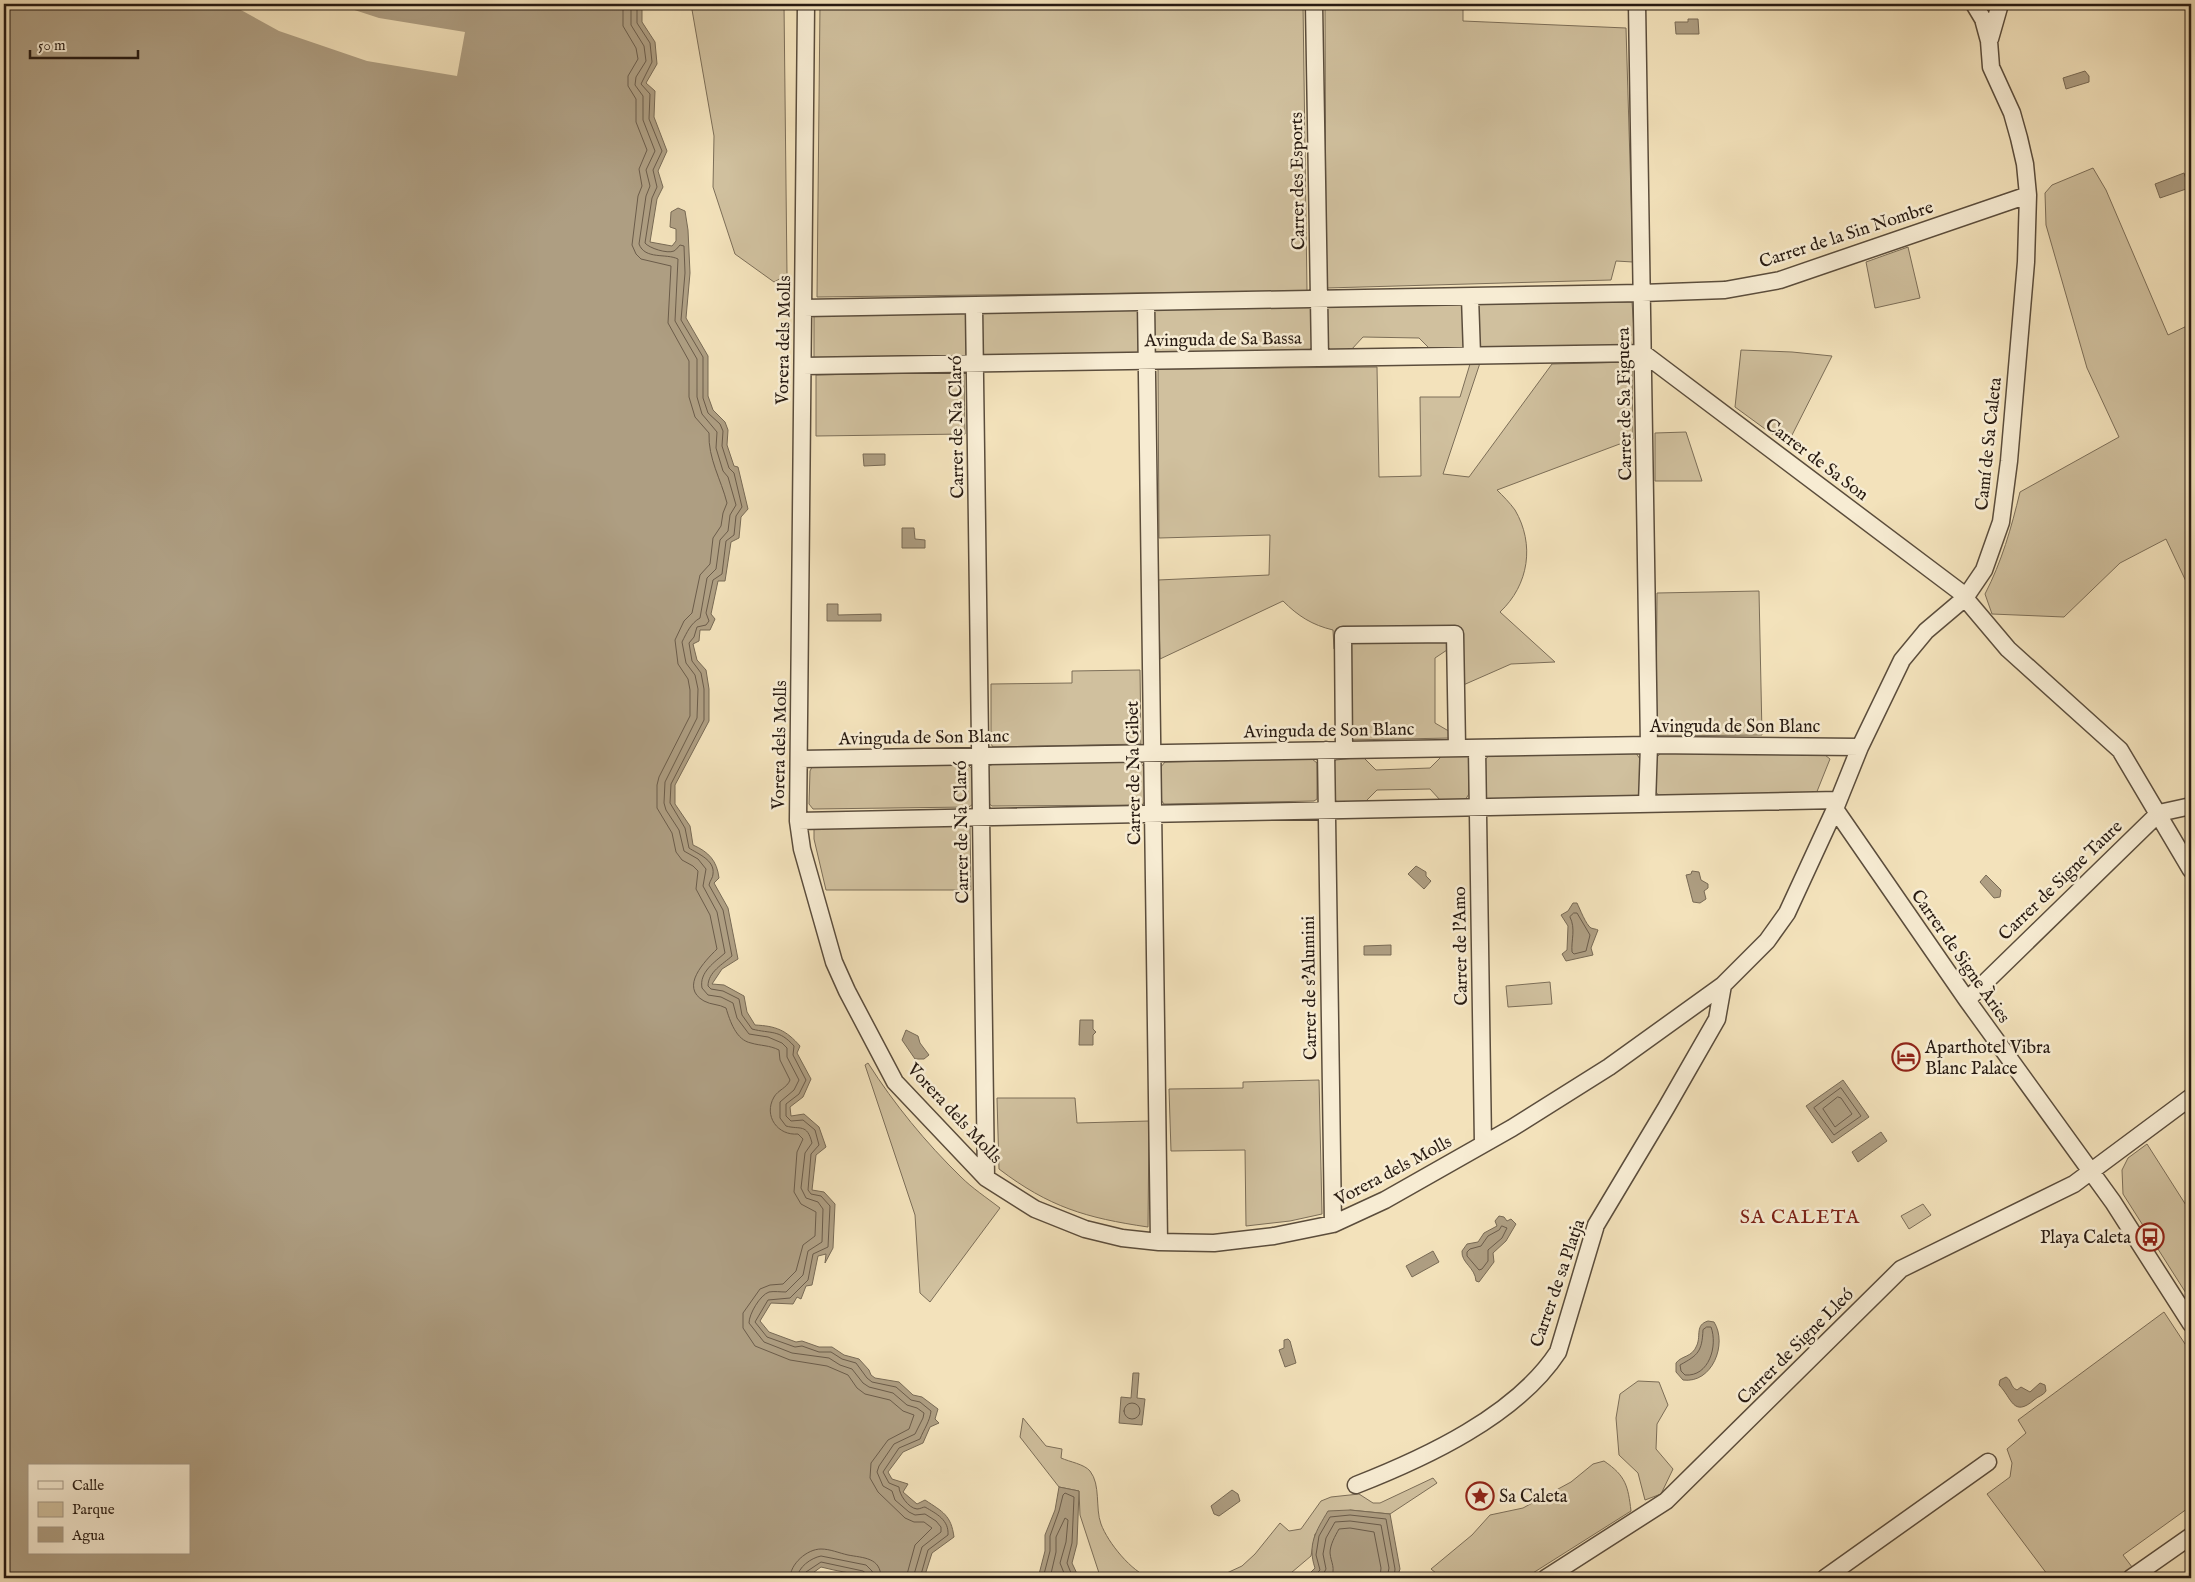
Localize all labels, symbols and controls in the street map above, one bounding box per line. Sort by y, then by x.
scale bar [30,28,138,60]
text: 50 m [38,36,66,55]
street label: Carrer des Esports [1286,112,1311,250]
street label: Carrer de la Sin Nombre [1757,196,1936,274]
street label: Vorera dels Molls [772,275,797,406]
street label: Carrer de Sa Figuera [1613,327,1638,481]
street label: Avinguda de Sa Bassa [1143,328,1302,353]
street label: Carrer de Na Claró [945,355,970,499]
street label: Camí de Sa Caleta [1971,376,2008,512]
street label: Carrer de Sa Son [1760,414,1873,507]
street label: Vorera dels Molls [768,680,793,811]
street label: Carrer de Na Gibet [1122,701,1147,845]
street label: Avinguda de Son Blanc [1649,716,1821,739]
street label: Avinguda de Son Blanc [1242,719,1415,745]
street label: Avinguda de Son Blanc [837,726,1010,752]
street label: Carrer de Na Claró [950,760,975,904]
street label: Carrer de Signe Taure [1994,816,2128,946]
street label: Carrer de Signe Àries [1905,884,2016,1028]
street label: Carrer de l'Amo [1449,886,1474,1006]
street label: Carrer de s'Alumini [1298,915,1323,1060]
place label: Aparthotel Vibra Blanc Palace [1924,1037,2051,1081]
hotel icon: Aparthotel Vibra Blanc Palace [1891,1042,1921,1072]
street label: Vorera dels Molls [901,1058,1006,1169]
street label: Vorera dels Molls [1330,1131,1456,1212]
district label: SA CALETA [1740,1205,1860,1230]
street label: Carrer de sa Platja [1526,1216,1591,1351]
bus stop icon: Playa Caleta [2135,1222,2165,1252]
place label: Playa Caleta [2040,1227,2131,1250]
street label: Carrer de Signe Lleó [1733,1284,1859,1410]
legend [28,1464,190,1554]
text: Calle [72,1476,104,1495]
place icon: Sa Caleta [1465,1481,1495,1511]
place label: Sa Caleta [1499,1486,1568,1509]
text: Parque [72,1500,115,1519]
text: Agua [71,1526,105,1545]

